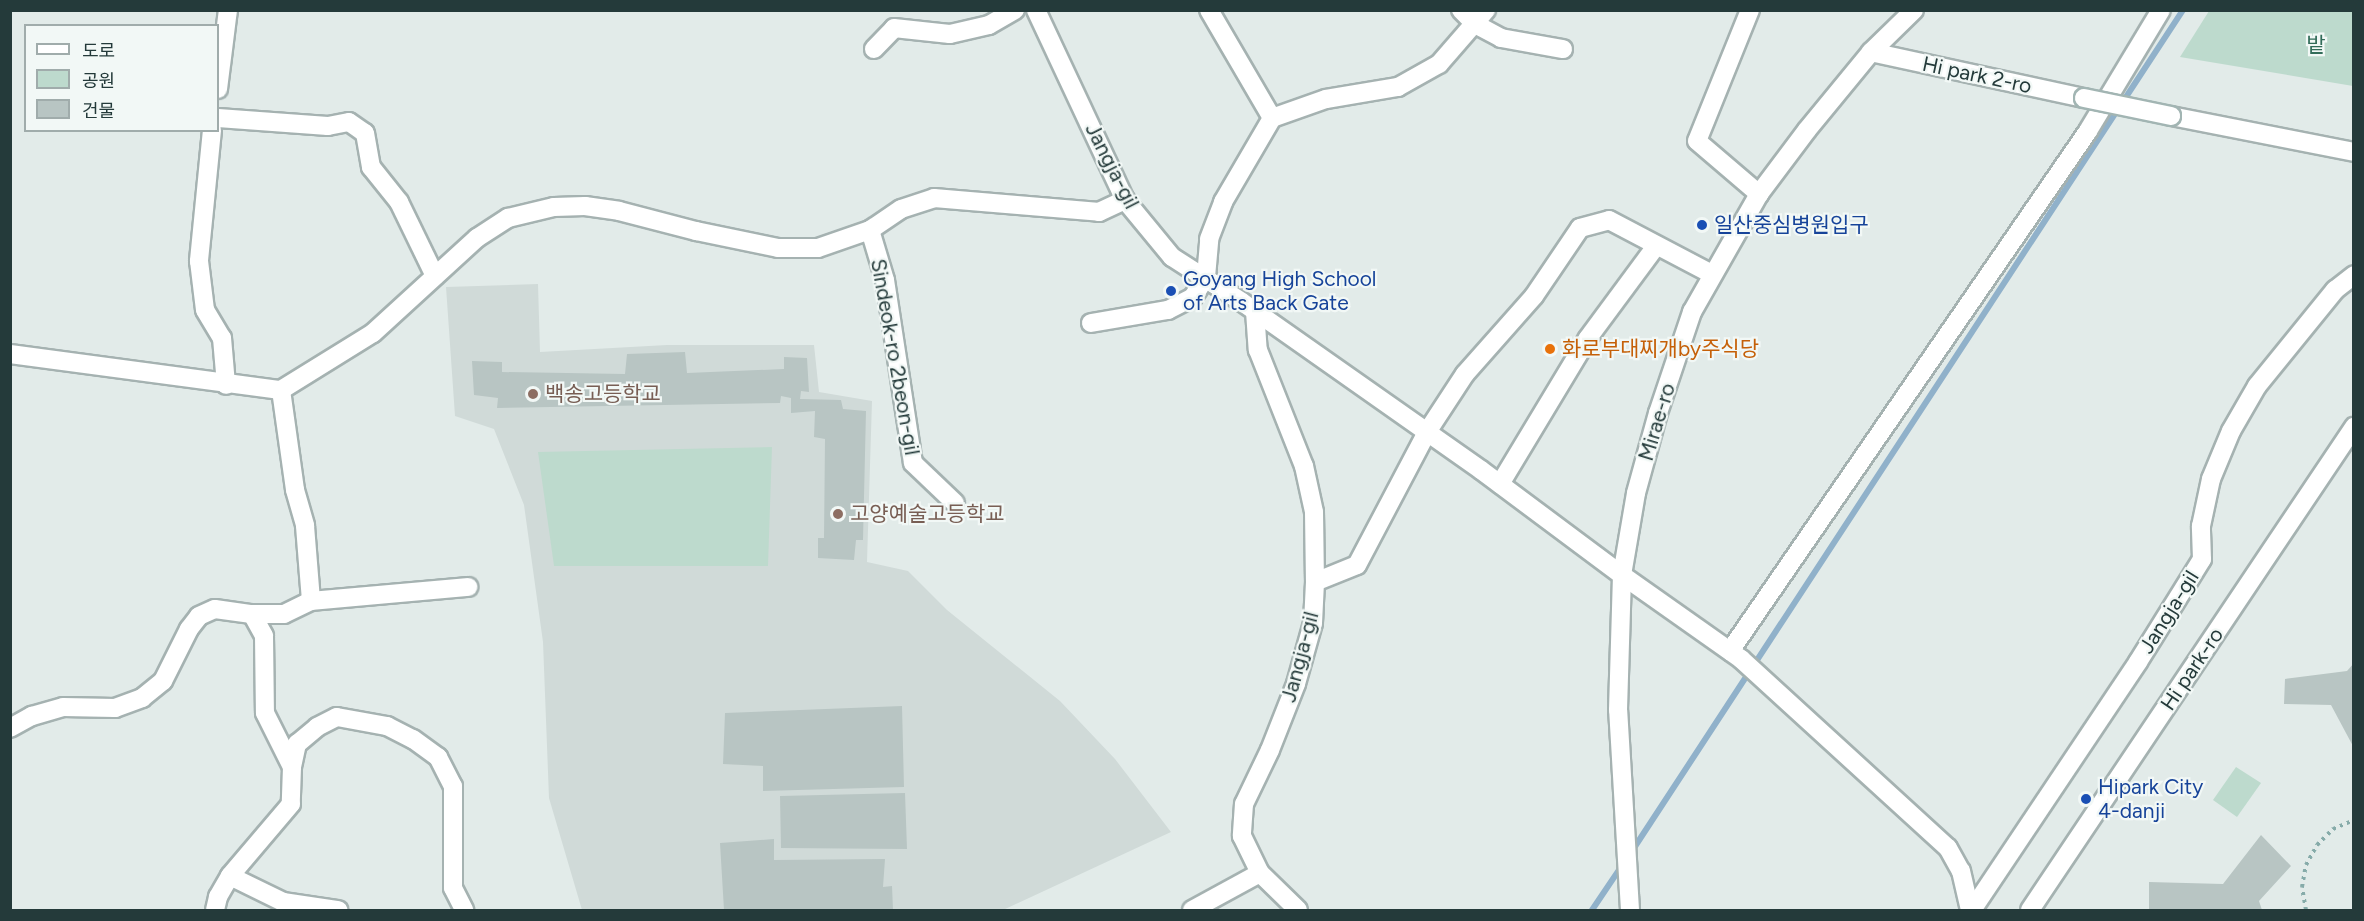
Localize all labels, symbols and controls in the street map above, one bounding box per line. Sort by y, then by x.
legend [24,24,219,132]
park label: 밭 [2306,32,2326,58]
text: 도로 [82,40,115,62]
street label: Hi park 2-ro [1920,51,2034,99]
text: 공원 [82,70,115,92]
text: 건물 [82,100,115,122]
street label: Jangja-gil [1080,119,1144,213]
place label: 일산중심병원입구 [1714,212,1869,238]
marker: 일산중심병원입구 [1695,218,1709,232]
street label: Sindeok-ro 2beon-gil [865,257,925,457]
place label: Goyang High School of Arts Back Gate [1183,266,1376,316]
marker: Goyang High School of Arts Back Gate [1164,284,1178,298]
place label: 화로부대찌개by주식당 [1562,336,1759,362]
marker: 화로부대찌개by주식당 [1543,342,1557,356]
street label: Mirae-ro [1633,380,1681,464]
place label: 백송고등학교 [545,381,661,407]
marker: 백송고등학교 [526,387,540,401]
place label: 고양예술고등학교 [850,501,1005,527]
marker: 고양예술고등학교 [831,507,845,521]
street label: Jangja-gil [2134,566,2204,658]
street label: Jangja-gil [1276,609,1324,705]
street label: Hi park-ro [2155,623,2229,715]
place label: Hipark City 4-danji [2098,774,2203,824]
marker: Hipark City 4-danji [2079,792,2093,806]

